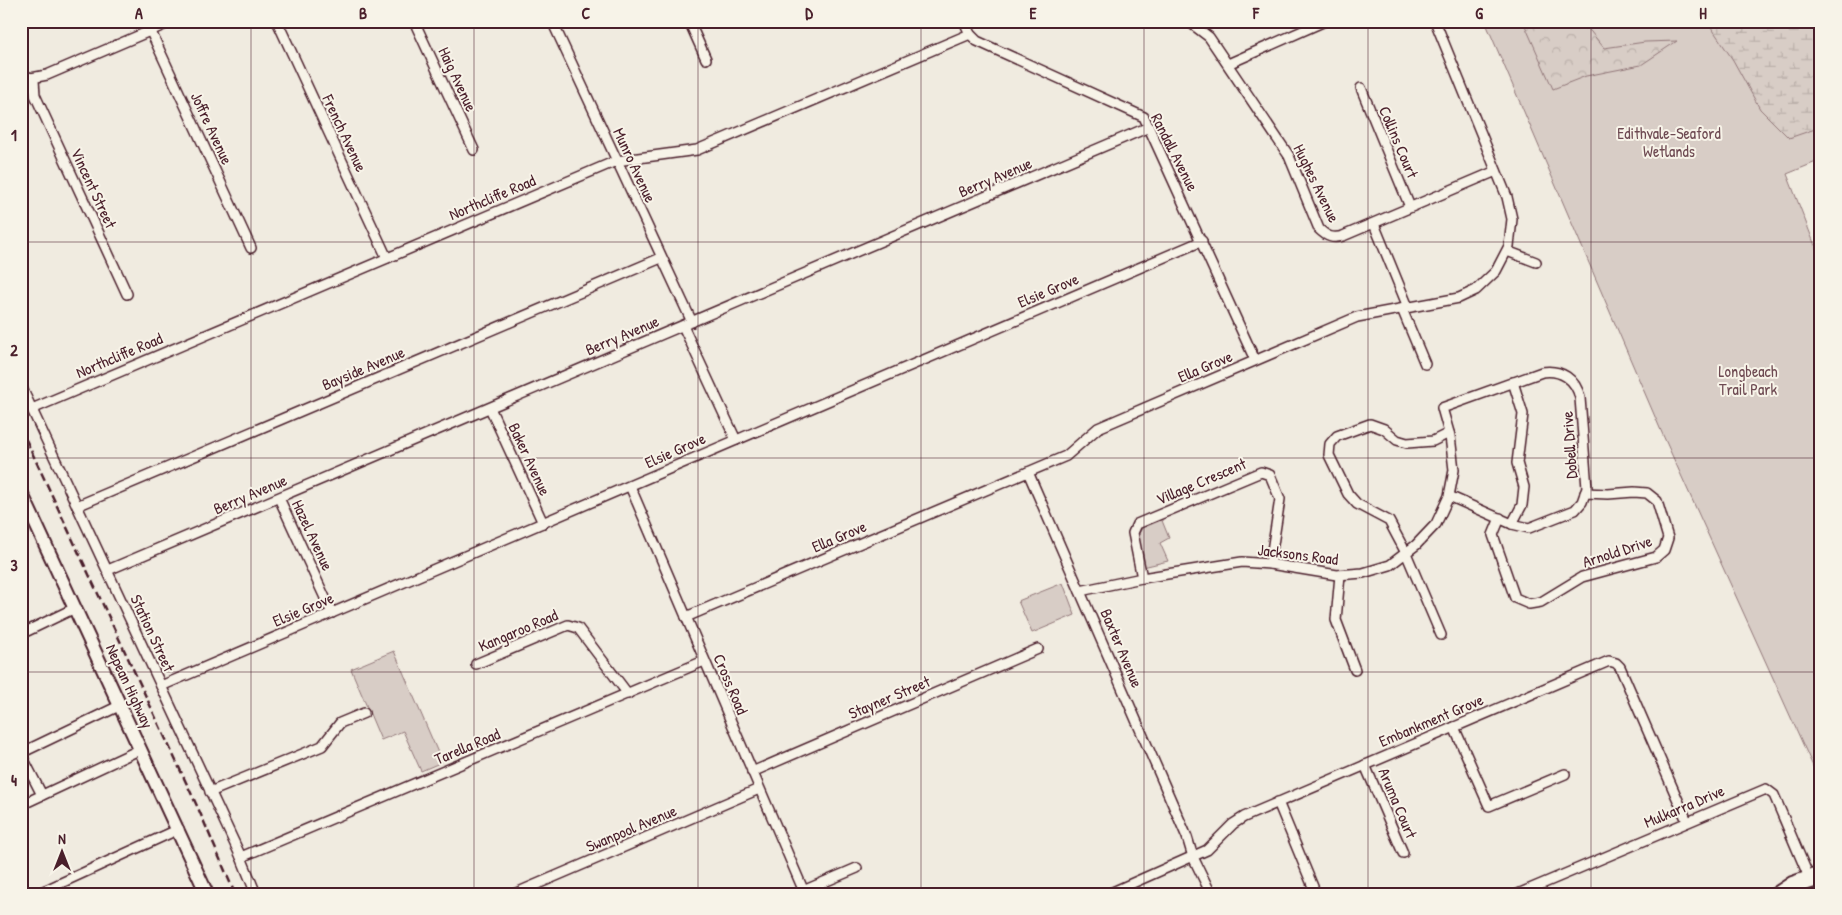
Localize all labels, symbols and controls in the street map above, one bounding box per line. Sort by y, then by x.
text: A [135,2,143,24]
text: B [359,2,367,24]
text: C [582,2,591,24]
text: D [805,2,813,24]
text: E [1029,2,1037,24]
text: F [1252,2,1260,24]
text: G [1475,2,1483,24]
text: H [1699,2,1707,24]
street label: Haig Avenue [434,43,483,115]
street label: Joffre Avenue [186,88,239,168]
street label: French Avenue [317,90,373,176]
street label: Collins Court [1374,103,1424,182]
street label: Randall Avenue [1146,109,1204,195]
park label: Edithvale-Seaford Wetlands [1617,122,1721,162]
text: 1 [11,124,17,146]
street label: Munro Avenue [608,124,662,206]
street label: Hughes Avenue [1289,140,1346,226]
street label: Vincent Street [66,144,122,232]
street label: Berry Avenue [955,151,1036,202]
street label: Northcliffe Road [445,169,539,225]
street label: Elsie Grove [1014,267,1082,313]
street label: Berry Avenue [582,309,663,360]
street label: Northcliffe Road [72,327,166,383]
text: 2 [10,339,18,361]
street label: Bayside Avenue [318,340,408,395]
street label: Ella Grove [1174,344,1236,387]
park label: Longbeach Trail Park [1719,360,1778,400]
street label: Dobell Drive [1556,410,1582,480]
street label: Baker Avenue [504,419,557,499]
street label: Elsie Grove [641,427,709,473]
street label: Village Crescent [1153,452,1250,510]
street label: Berry Avenue [210,468,291,519]
street label: Hazel Avenue [287,496,339,574]
street label: Ella Grove [808,514,870,557]
street label: Arnold Drive [1579,529,1655,573]
street label: Jacksons Road [1256,538,1340,570]
text: 3 [10,554,18,576]
street label: Elsie Grove [269,586,337,632]
street label: Station Street [126,591,181,676]
street label: Kangaroo Road [475,603,561,657]
street label: Baxter Avenue [1095,605,1149,691]
street label: Nepean Highway [101,640,159,732]
street label: Cross Road [708,650,754,718]
street label: Stayner Street [845,670,934,724]
street label: Embankment Grove [1375,688,1487,752]
street label: Tarella Road [431,722,503,770]
street label: Aruma Court [1373,764,1423,842]
text: 4 [11,769,17,791]
street label: Mulkarra Drive [1640,779,1728,833]
street label: Swanpool Avenue [582,799,680,857]
north arrow [38,828,88,878]
text: N [58,829,66,848]

